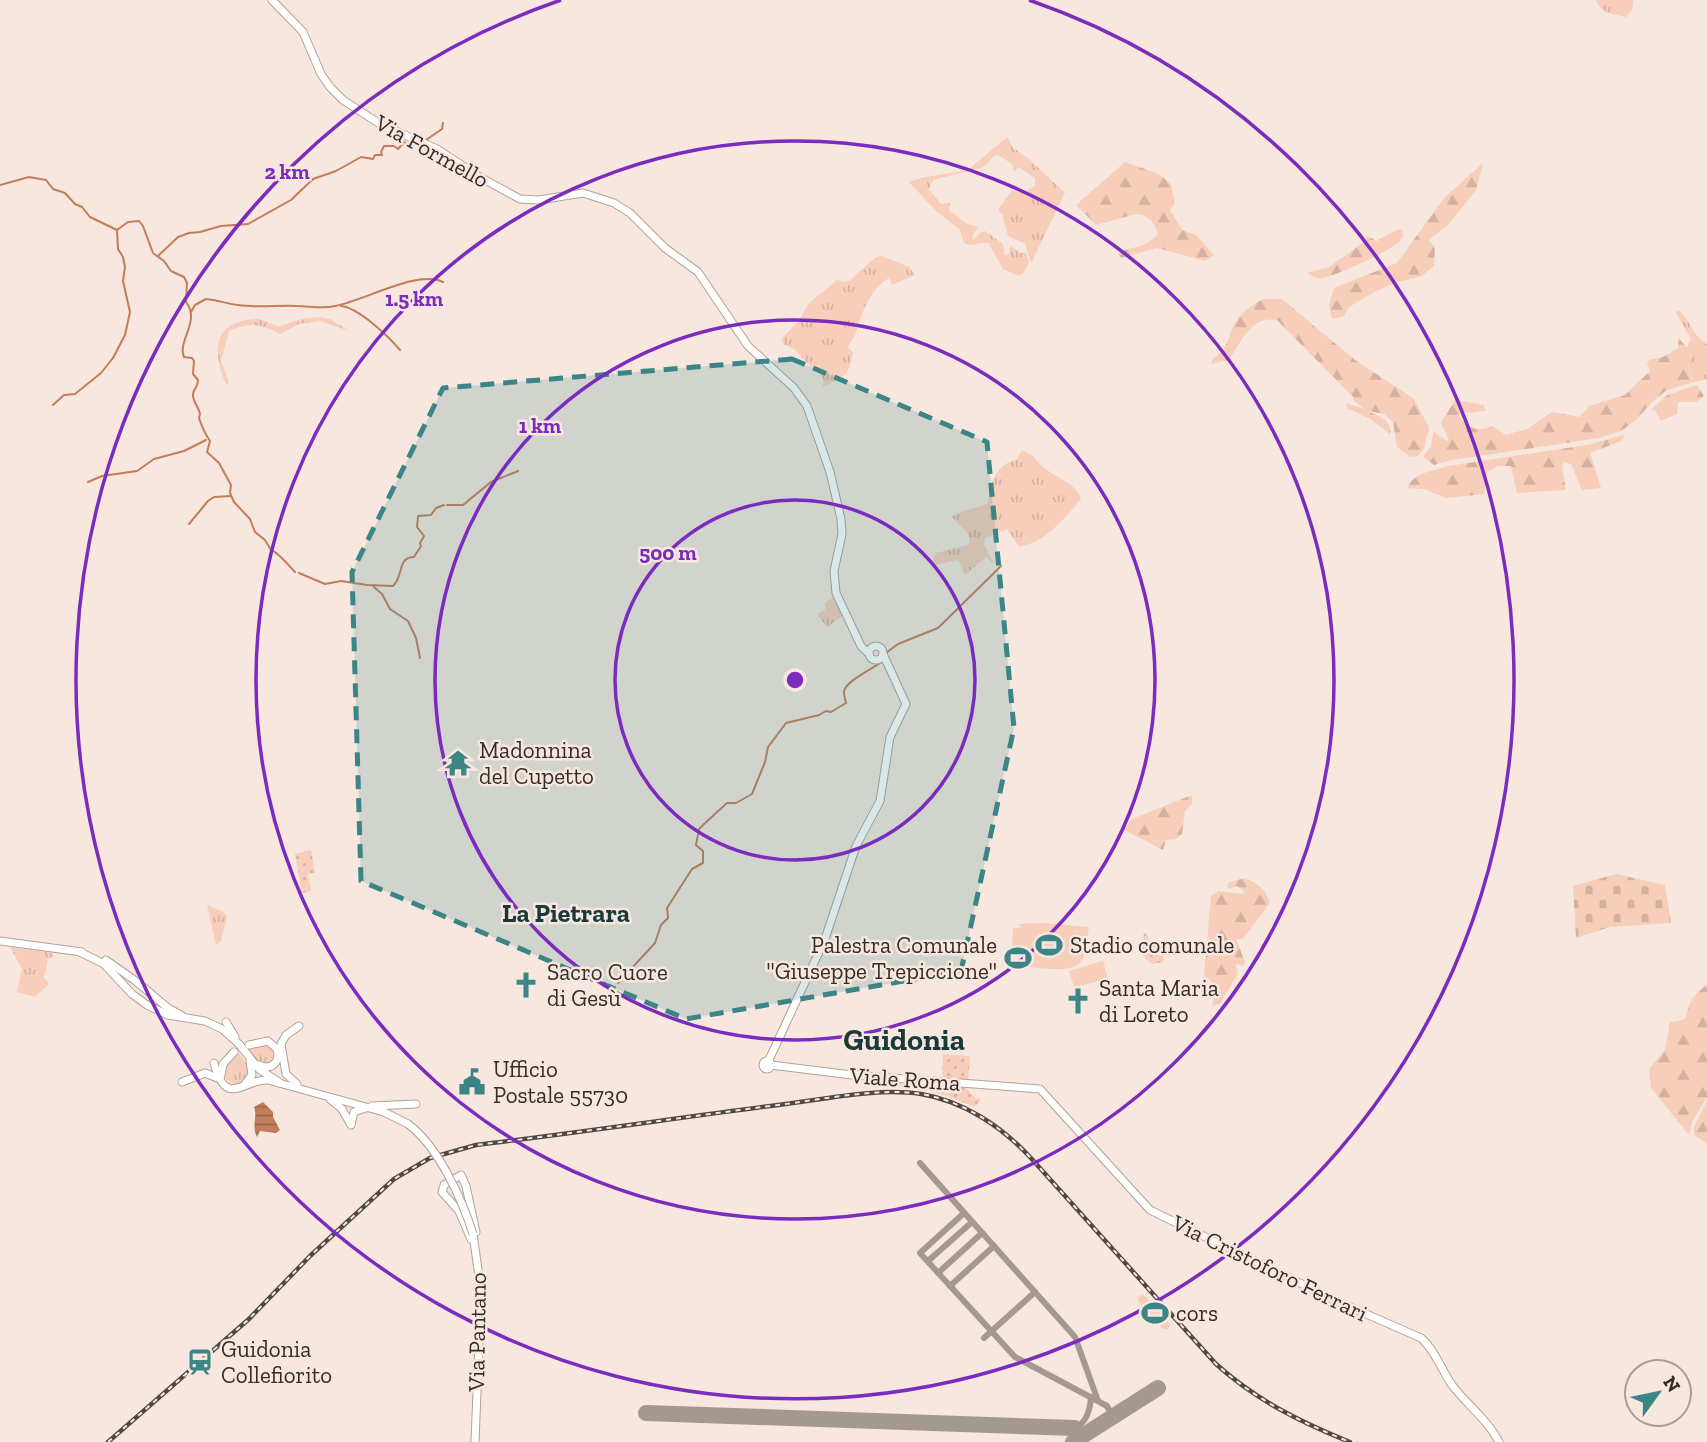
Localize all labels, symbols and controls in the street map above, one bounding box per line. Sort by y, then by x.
street label: Via Formello [369,108,494,194]
text: 2 km [264,159,310,184]
text: 1.5 km [385,286,444,311]
text: 1 km [519,413,562,438]
text: 500 m [639,540,697,565]
centre of rings [783,668,807,692]
place label: Madonnina del Cupetto [479,736,594,790]
temple icon: Madonnina del Cupetto [443,748,473,778]
district label: La Pietrara [502,897,630,929]
sports icon: Stadio comunale [1034,930,1064,960]
place label: Palestra Comunale "Giuseppe Trepiccione" [766,931,997,985]
place label: Stadio comunale [1070,931,1234,959]
sports icon: Palestra Comunale "Giuseppe Trepiccione" [1003,943,1033,973]
place label: Sacro Cuore di Gesù [547,958,668,1012]
church icon: Sacro Cuore di Gesù [511,970,541,1000]
place label: Santa Maria di Loreto [1099,974,1219,1028]
church icon: Santa Maria di Loreto [1063,986,1093,1016]
district label: Guidonia [843,1022,965,1058]
place label: Ufficio Postale 55730 [493,1055,628,1109]
street label: Viale Roma [848,1061,961,1097]
public building icon: Ufficio Postale 55730 [457,1067,487,1097]
street label: Via Cristoforo Ferrari [1167,1208,1372,1327]
street label: Via Pantano [462,1272,492,1393]
sports icon: cors [1140,1298,1170,1328]
place label: cors [1176,1299,1218,1327]
place label: Guidonia Collefiorito [221,1335,332,1389]
station icon: Guidonia Collefiorito [185,1347,215,1377]
north arrow [1623,1358,1693,1428]
text: N [1658,1372,1685,1396]

